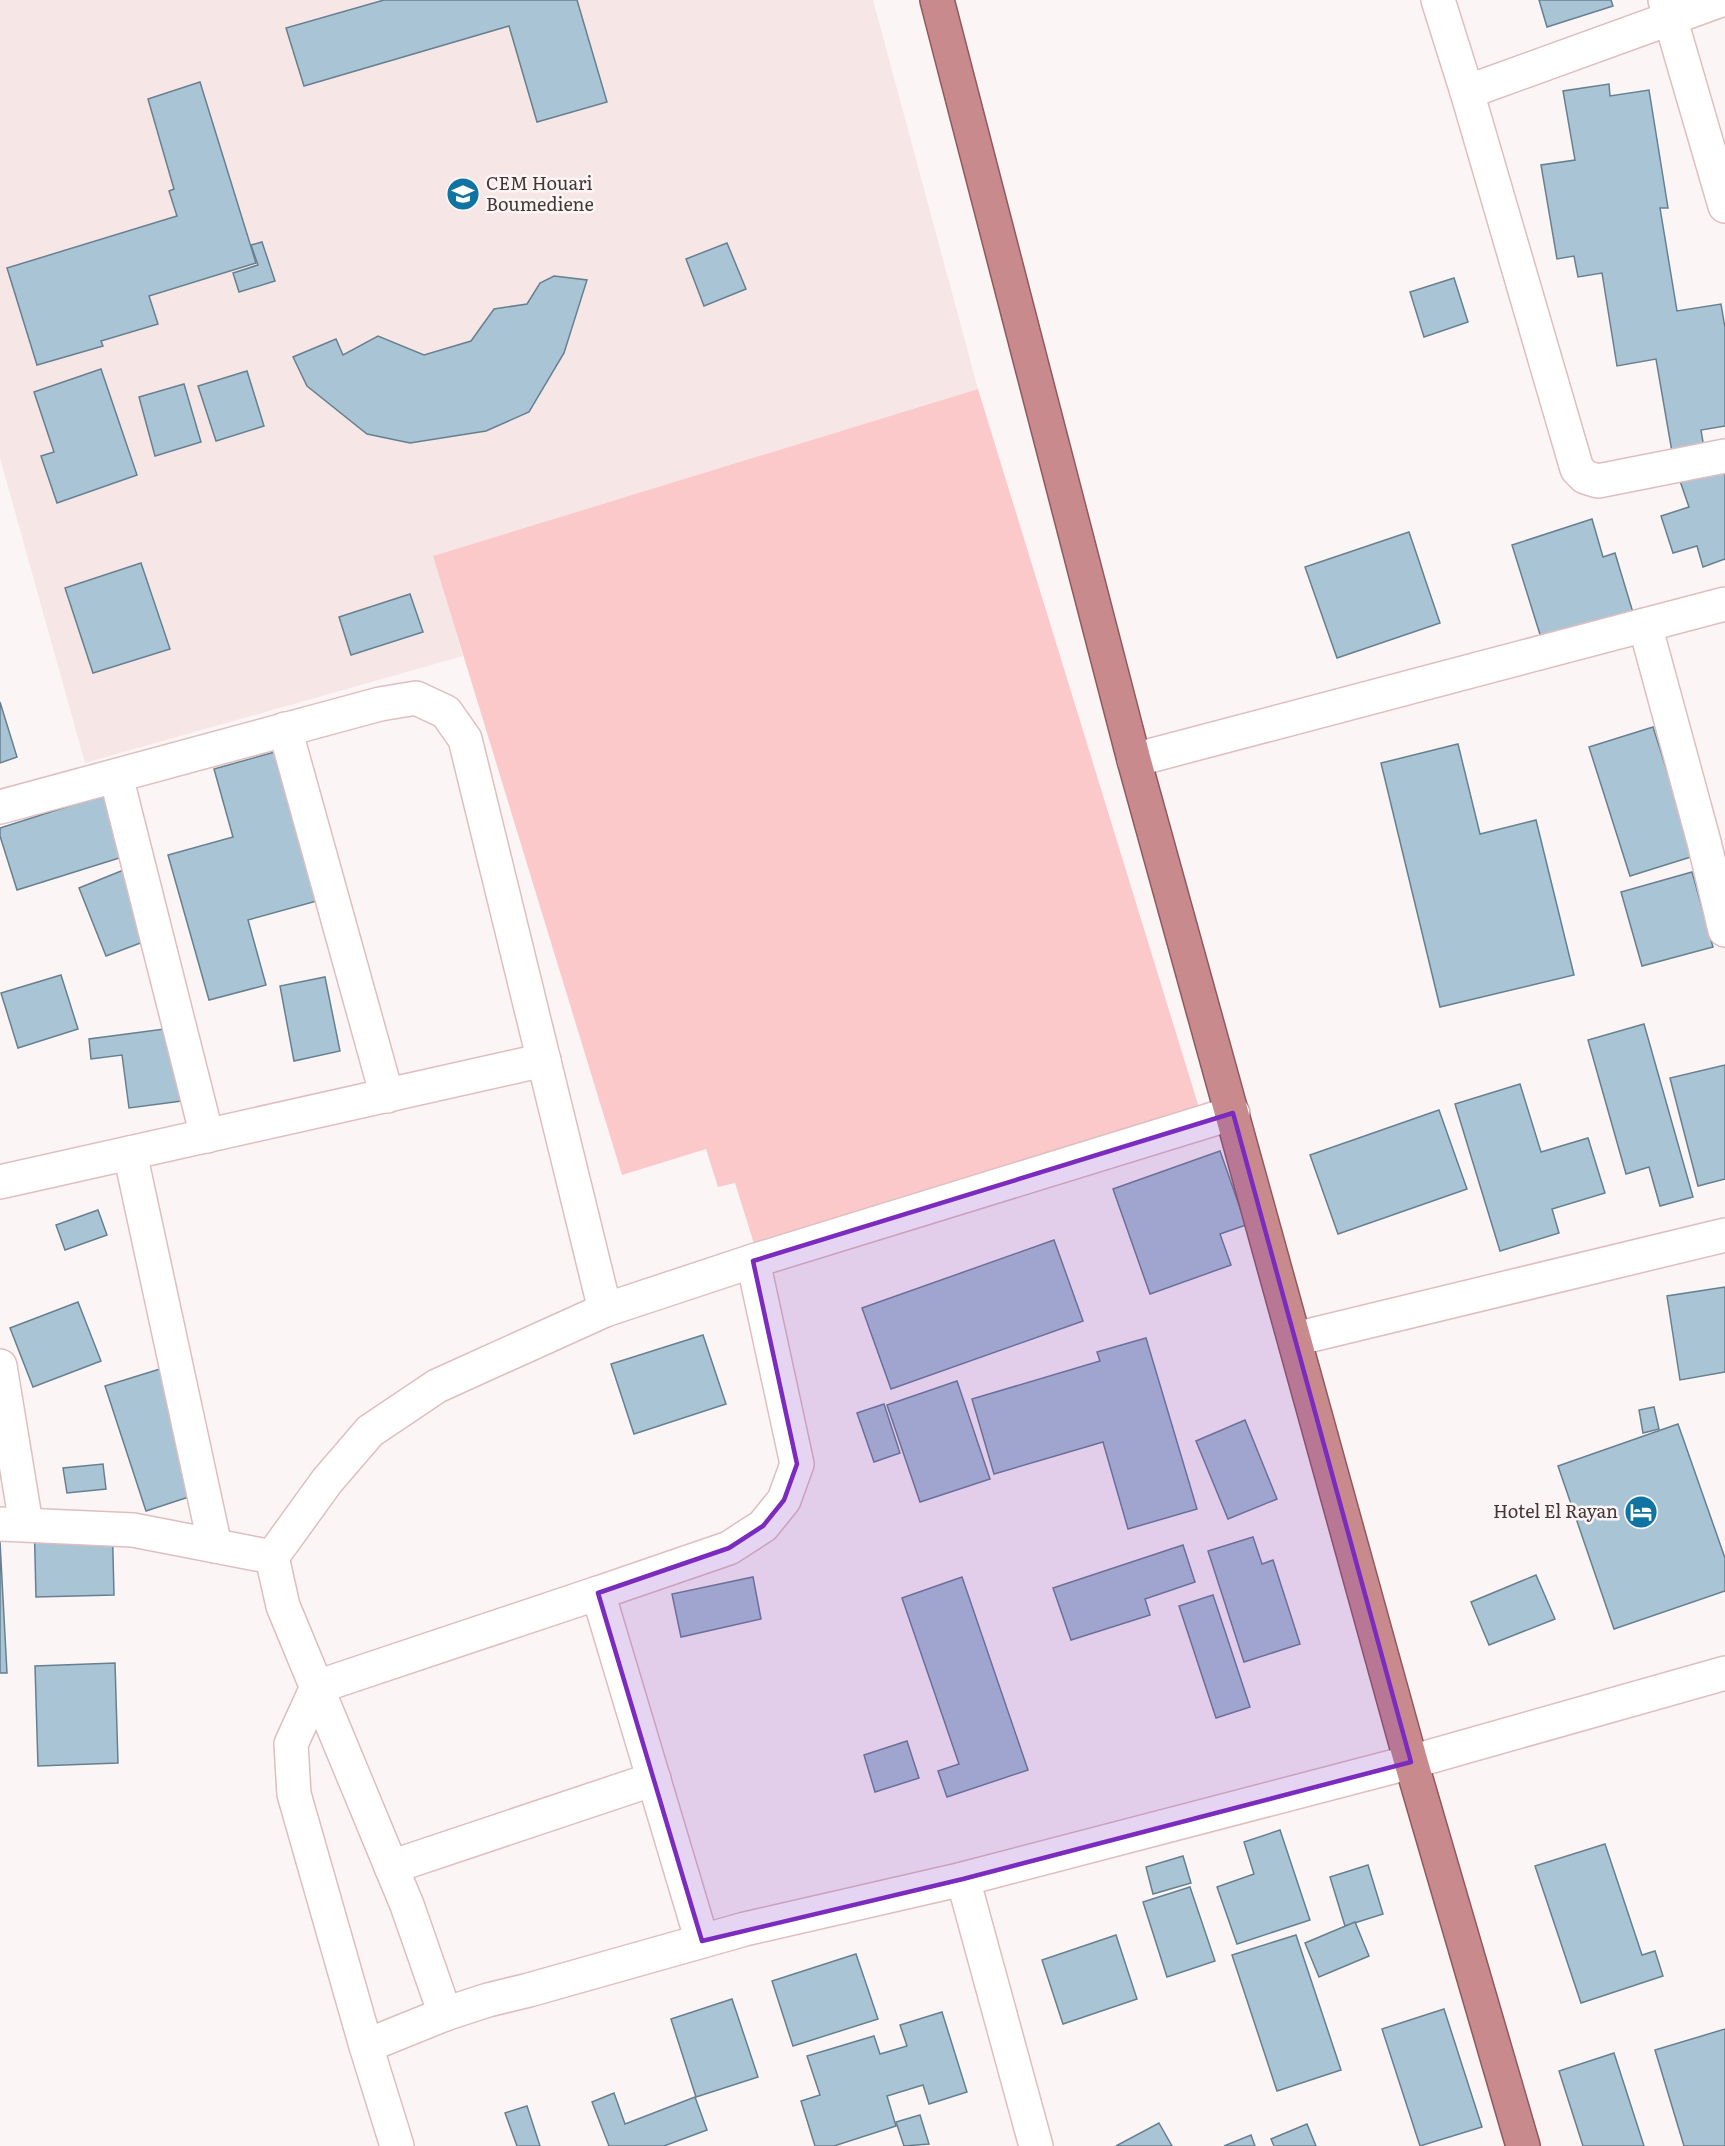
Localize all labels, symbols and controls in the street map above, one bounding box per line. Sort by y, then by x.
place label: CEM Houari Boumediene [486,169,594,217]
school or university icon: CEM Houari Boumediene [445,176,481,212]
hotel icon: Hotel El Rayan [1623,1494,1659,1530]
place label: Hotel El Rayan [1493,1497,1618,1524]

